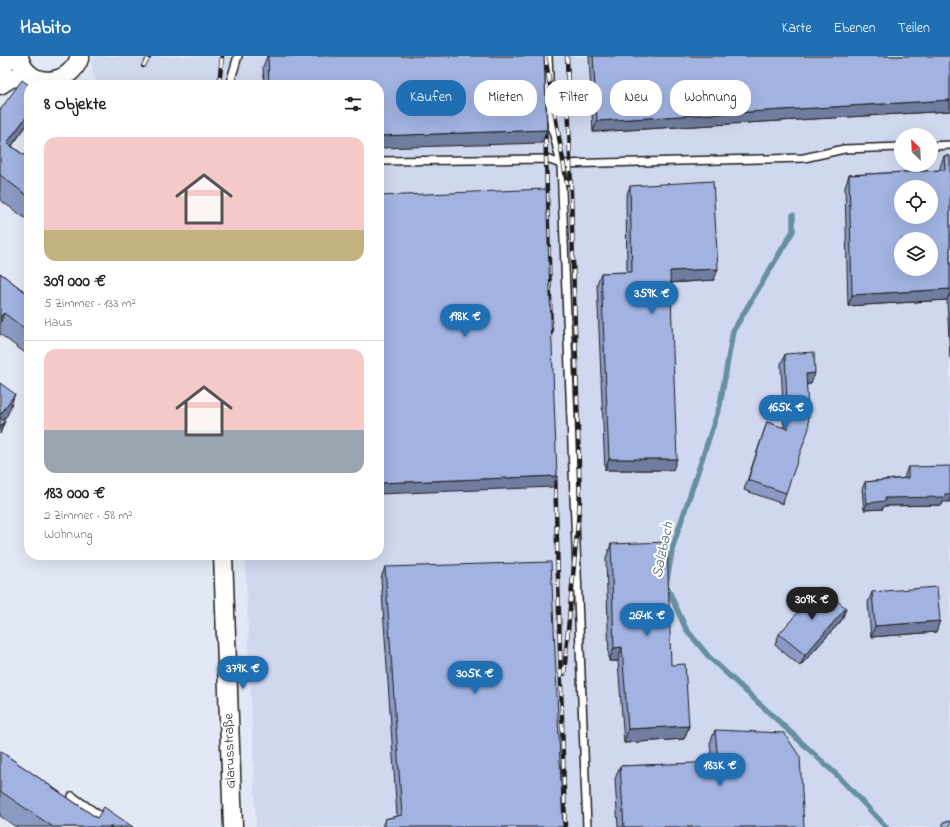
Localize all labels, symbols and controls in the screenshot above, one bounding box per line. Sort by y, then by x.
text: Habito [20,15,71,42]
text: Karte [782,18,811,39]
text: Ebenen [833,18,876,39]
text: Teilen [898,18,930,39]
chip: Kaufen [396,80,466,116]
chip: Mieten [474,80,537,116]
chip: Filter [545,80,602,116]
chip: Neu [610,80,662,116]
chip: Wohnung [670,80,751,116]
text: 8 Objekte [44,92,106,117]
icon: filters [342,93,364,115]
north arrow [894,128,938,172]
map controls [894,128,938,276]
icon: home [168,163,240,235]
button: locate [894,180,938,224]
button: layers [894,232,938,276]
text: 309 000 € [44,269,106,294]
pin: 359K € [619,281,685,315]
text: 359K € [634,284,670,303]
text: 5 Zimmer · 133 m² [44,294,136,313]
pin: 198K € [432,304,498,338]
text: 198K € [449,307,481,326]
text: Haus [44,313,73,332]
icon: home [168,375,240,447]
pin: 165K € [753,395,819,429]
text: 165K € [768,398,804,417]
text: 183 000 € [44,481,105,506]
text: 2 Zimmer · 58 m² [44,506,132,525]
water label: Salzbach [646,519,680,580]
text: Wohnung [44,525,93,544]
pin: 309K € [779,587,845,621]
text: 309K € [795,590,829,609]
pin: 264K € [614,603,680,637]
text: 264K € [629,606,665,625]
pin: 379K € [210,656,276,690]
text: 379K € [226,659,260,678]
pin: 305K € [442,661,508,695]
text: 305K € [456,664,494,683]
street label: Glarusstraße [218,712,242,789]
pin: 183K € [687,753,753,787]
text: 183K € [704,756,737,775]

